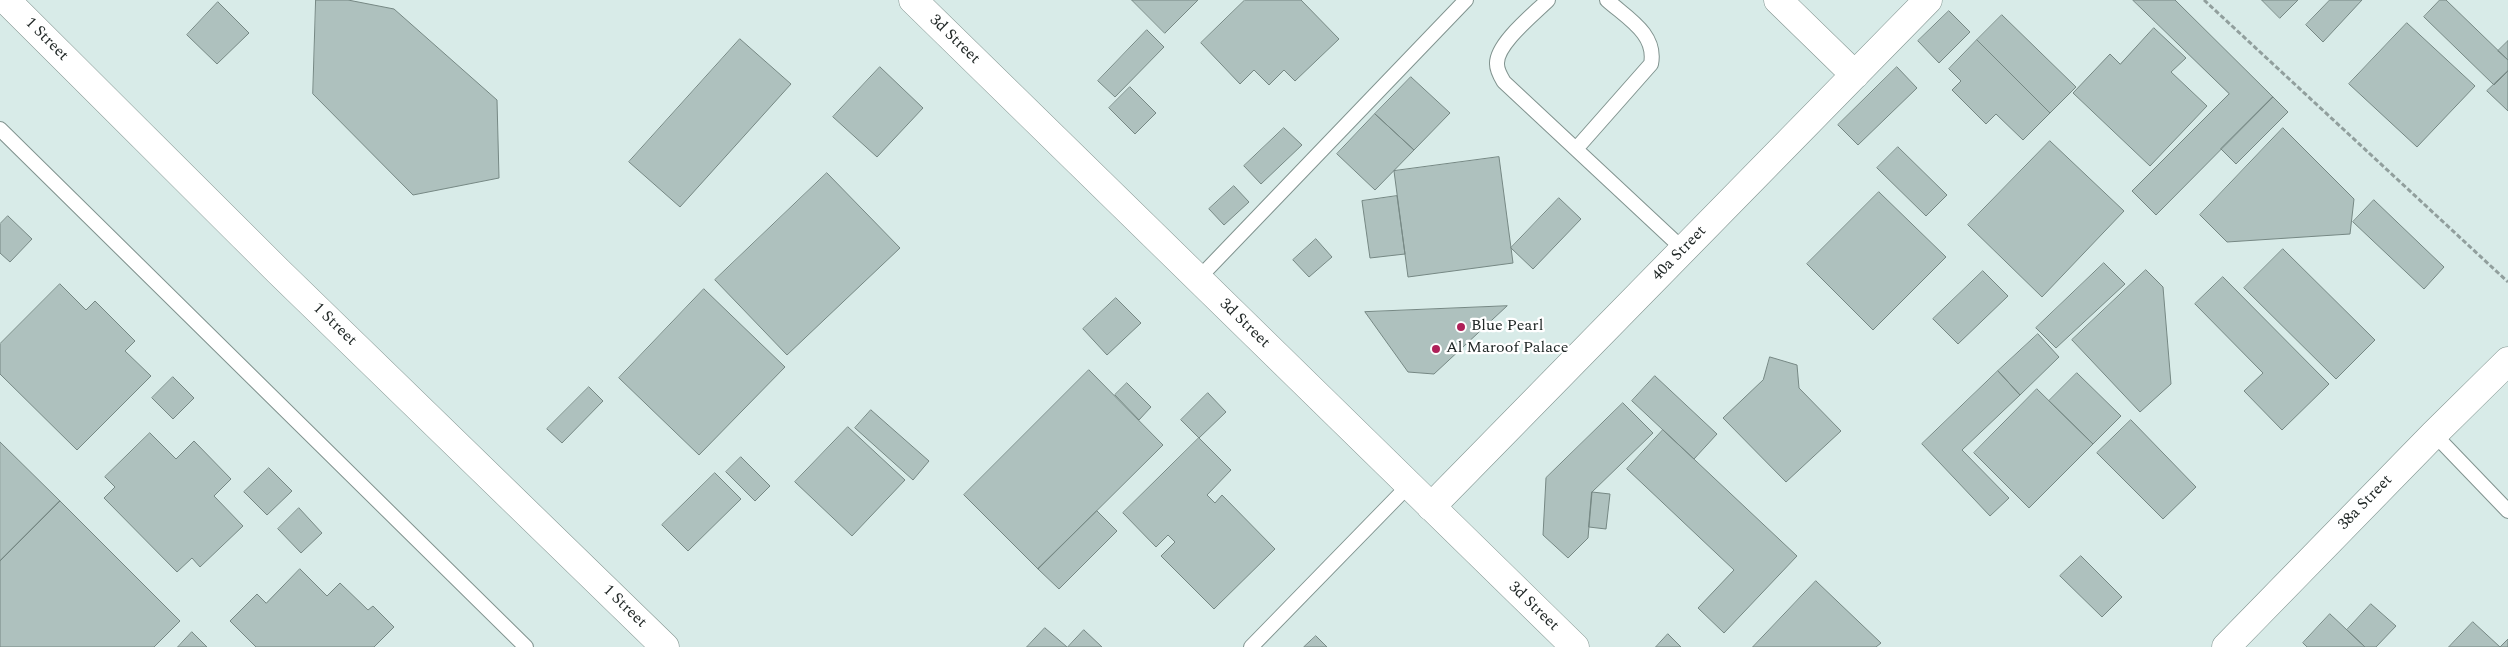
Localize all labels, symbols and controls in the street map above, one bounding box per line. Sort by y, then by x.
street label: 3d Street [925,11,983,69]
street label: 1 Street [20,14,72,66]
street label: 40a Street [1649,222,1711,286]
street label: 3d Street [1215,295,1273,353]
street label: 1 Street [308,299,360,351]
place label: Blue Pearl [1471,317,1543,337]
marker: Blue Pearl [1455,321,1467,333]
place label: Al Maroof Palace [1446,339,1568,359]
marker: Al Maroof Palace [1430,343,1442,355]
street label: 38a Street [2335,471,2397,535]
street label: 3d Street [1504,578,1562,636]
street label: 1 Street [598,581,650,633]

